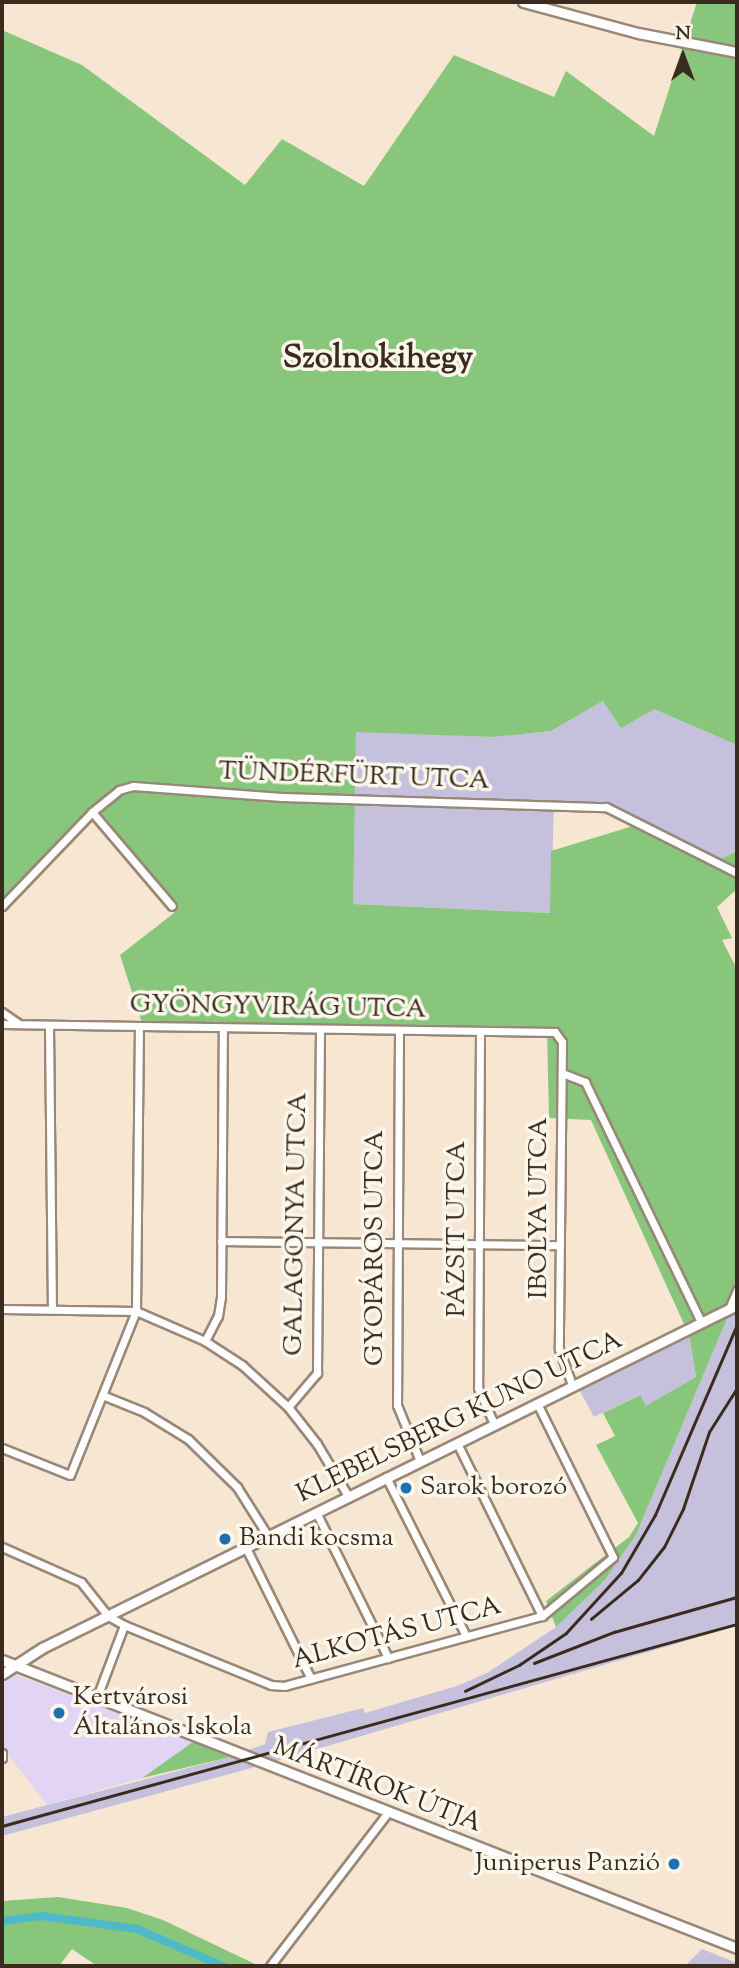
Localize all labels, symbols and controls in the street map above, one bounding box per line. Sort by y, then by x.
north arrow [648,21,718,91]
text: N [675,21,691,48]
district label: Szolnokihegy [283,340,473,380]
street label: TÜNDÉRFÜRT UTCA [218,757,490,797]
street label: GYÖNGYVIRÁG UTCA [129,990,427,1026]
street label: GALAGONYA UTCA [279,1092,315,1356]
street label: IBOLYA UTCA [524,1117,556,1299]
street label: GYOPÁROS UTCA [360,1130,392,1366]
street label: PÁZSIT UTCA [442,1141,474,1317]
street label: KLEBELSBERG KUNO UTCA [292,1325,628,1511]
place label: Sarok borozó [420,1472,567,1504]
marker: Sarok borozó [398,1480,414,1496]
place label: Bandi kocsma [239,1523,393,1555]
marker: Bandi kocsma [217,1531,233,1547]
street label: ALKOTÁS UTCA [289,1591,505,1677]
place label: Kertvárosi Általános Iskola [73,1682,252,1744]
marker: Kertvárosi Általános Iskola [51,1705,67,1721]
street label: MÁRTÍROK ÚTJA [268,1732,486,1840]
place label: Juniperus Panzió [475,1848,660,1880]
marker: Juniperus Panzió [666,1856,682,1872]

